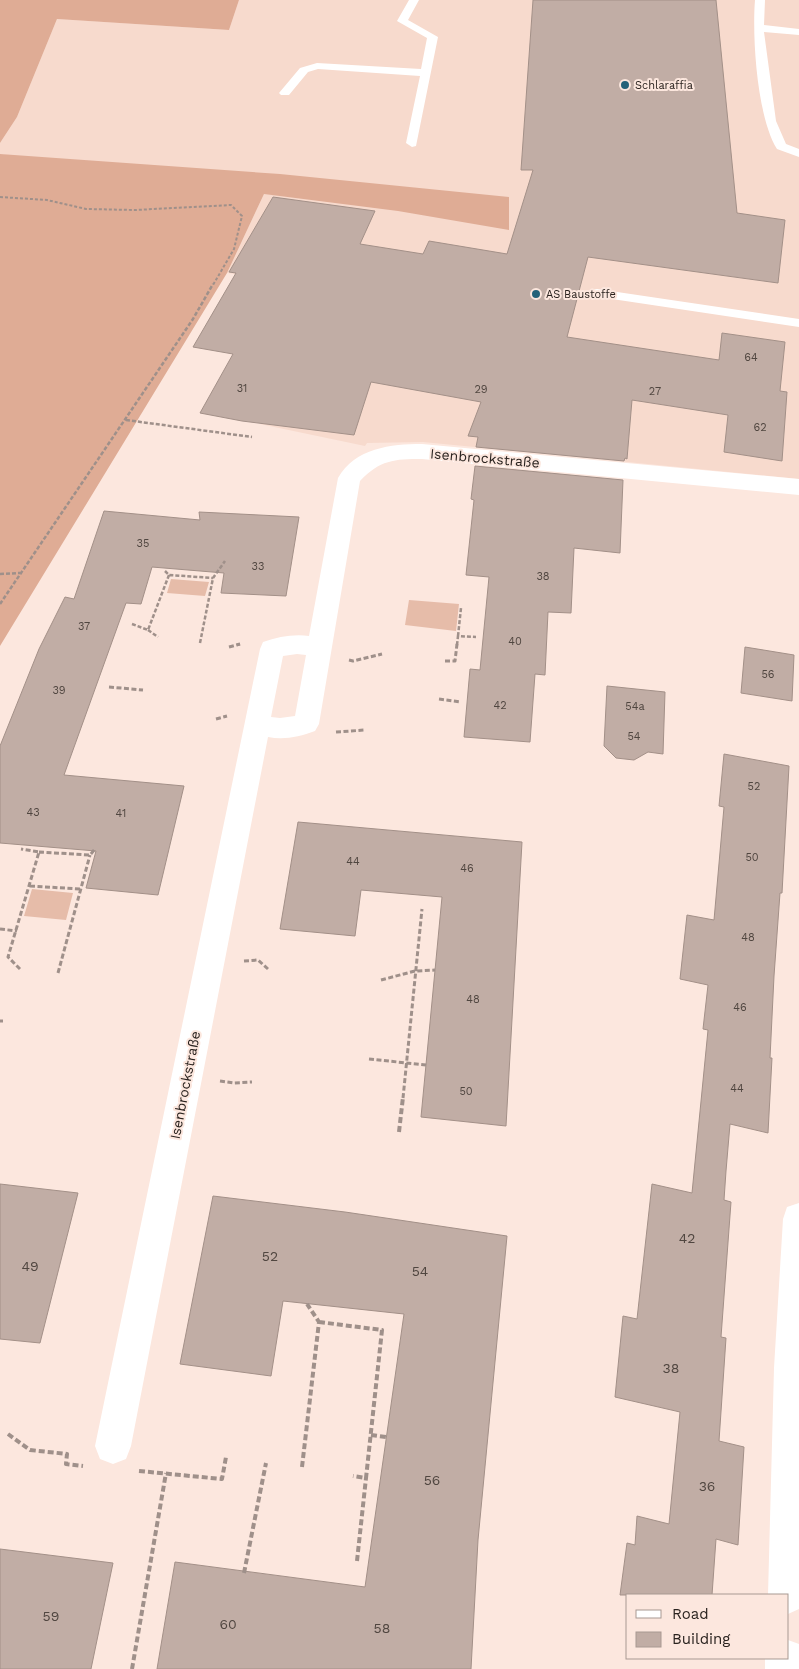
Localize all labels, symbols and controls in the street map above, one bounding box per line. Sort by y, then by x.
marker: Schlaraffia [619,79,631,91]
place label: Schlaraffia [635,79,693,92]
marker: AS Baustoffe [530,288,542,300]
place label: AS Baustoffe [546,288,616,301]
house number: 64 [744,351,758,364]
house number: 31 [237,382,247,395]
house number: 29 [474,383,488,396]
house number: 27 [649,385,661,398]
house number: 62 [753,421,767,434]
street label: Isenbrockstraße [430,445,540,471]
house number: 35 [137,537,149,550]
house number: 33 [252,560,264,573]
house number: 38 [536,570,550,583]
house number: 37 [78,620,90,633]
house number: 40 [508,635,522,648]
house number: 56 [761,668,775,681]
house number: 39 [52,684,66,697]
house number: 42 [493,699,507,712]
house number: 54a [625,700,645,713]
house number: 54 [627,730,641,743]
house number: 52 [748,780,760,793]
house number: 43 [26,806,40,819]
house number: 41 [116,807,126,820]
house number: 50 [745,851,759,864]
house number: 44 [346,855,360,868]
house number: 46 [460,862,474,875]
house number: 48 [741,931,755,944]
house number: 48 [466,993,480,1006]
house number: 46 [733,1001,747,1014]
street label: Isenbrockstraße [167,1030,203,1140]
house number: 44 [730,1082,744,1095]
house number: 50 [459,1085,473,1098]
house number: 42 [679,1230,695,1246]
house number: 52 [262,1248,278,1264]
house number: 49 [21,1258,39,1274]
house number: 54 [412,1263,428,1279]
house number: 38 [663,1360,679,1376]
house number: 56 [424,1472,440,1488]
house number: 36 [699,1478,715,1494]
legend [626,1594,789,1659]
text: Road [672,1605,709,1623]
house number: 59 [43,1608,59,1624]
house number: 60 [219,1616,237,1632]
house number: 58 [374,1620,390,1636]
text: Building [672,1630,730,1648]

